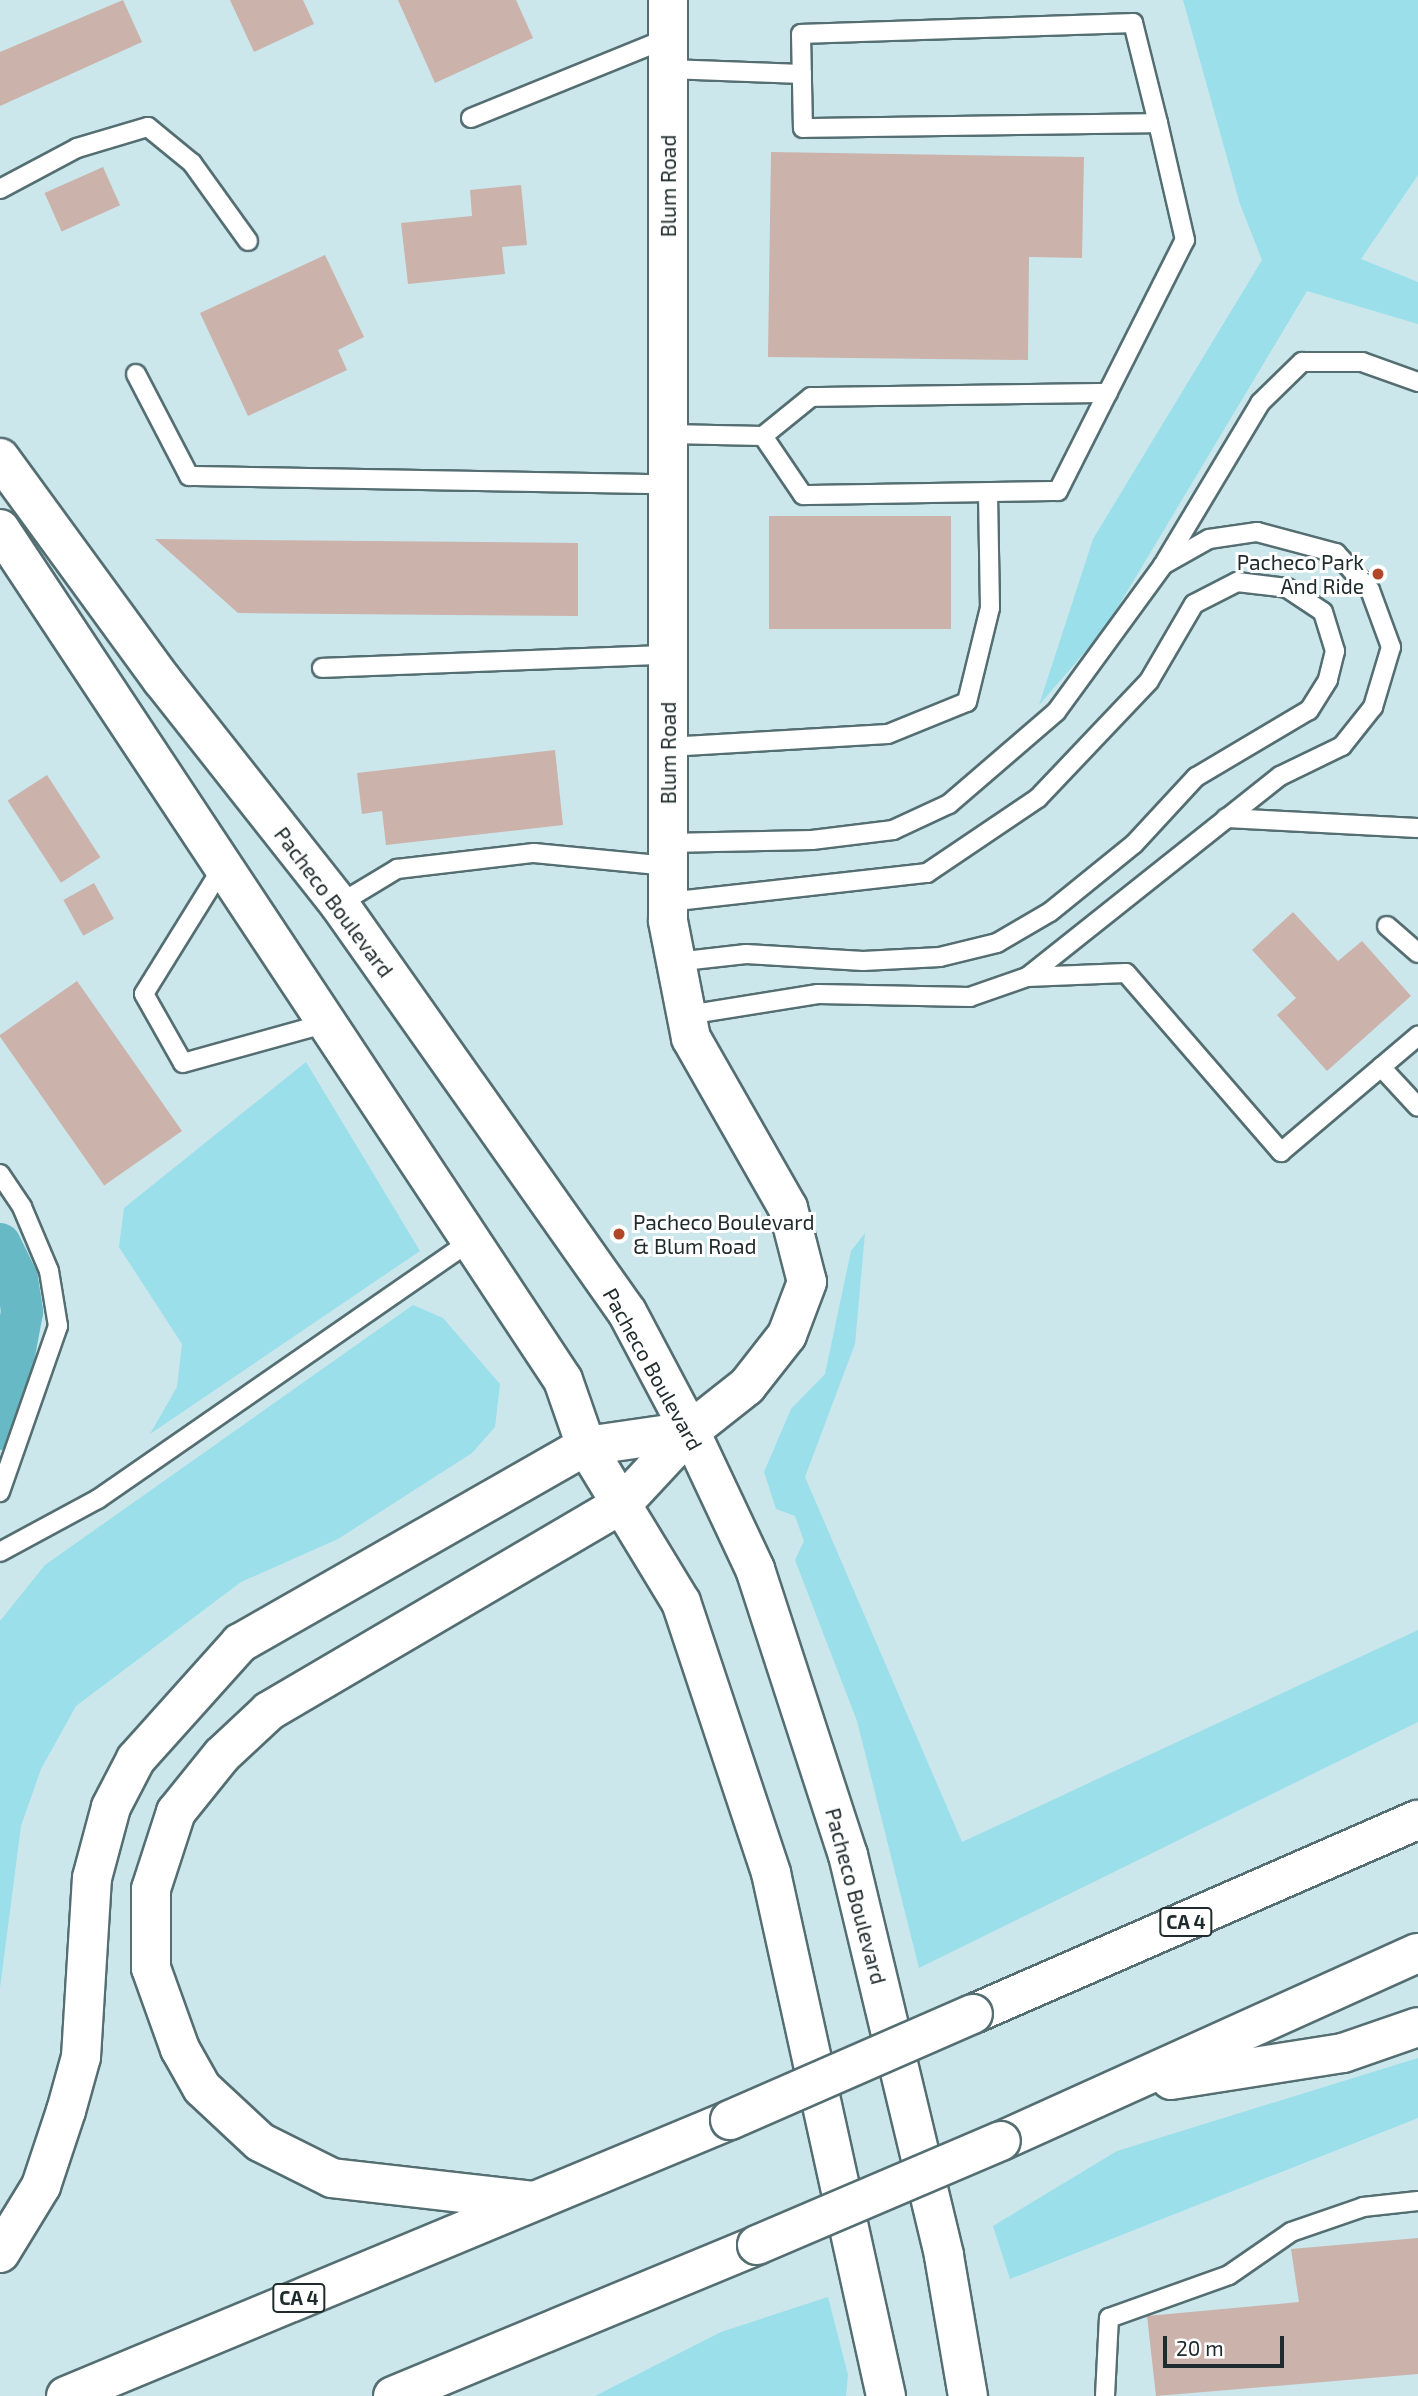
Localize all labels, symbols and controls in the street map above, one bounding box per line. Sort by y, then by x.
street label: Blum Road [655,135,681,237]
place label: Pacheco Park And Ride [1237,549,1364,599]
marker: Pacheco Park And Ride [1370,566,1386,582]
street label: Blum Road [655,702,681,804]
street label: Pacheco Boulevard [269,822,399,982]
place label: Pacheco Boulevard & Blum Road [633,1209,814,1259]
marker: Pacheco Boulevard & Blum Road [611,1226,627,1242]
street label: Pacheco Boulevard [598,1284,708,1454]
street label: Pacheco Boulevard [820,1805,892,1987]
road number: CA 4 [1158,1906,1214,1938]
road number: CA 4 [271,2282,327,2314]
scale bar [1166,2322,1287,2366]
text: 20 m [1176,2335,1224,2360]

